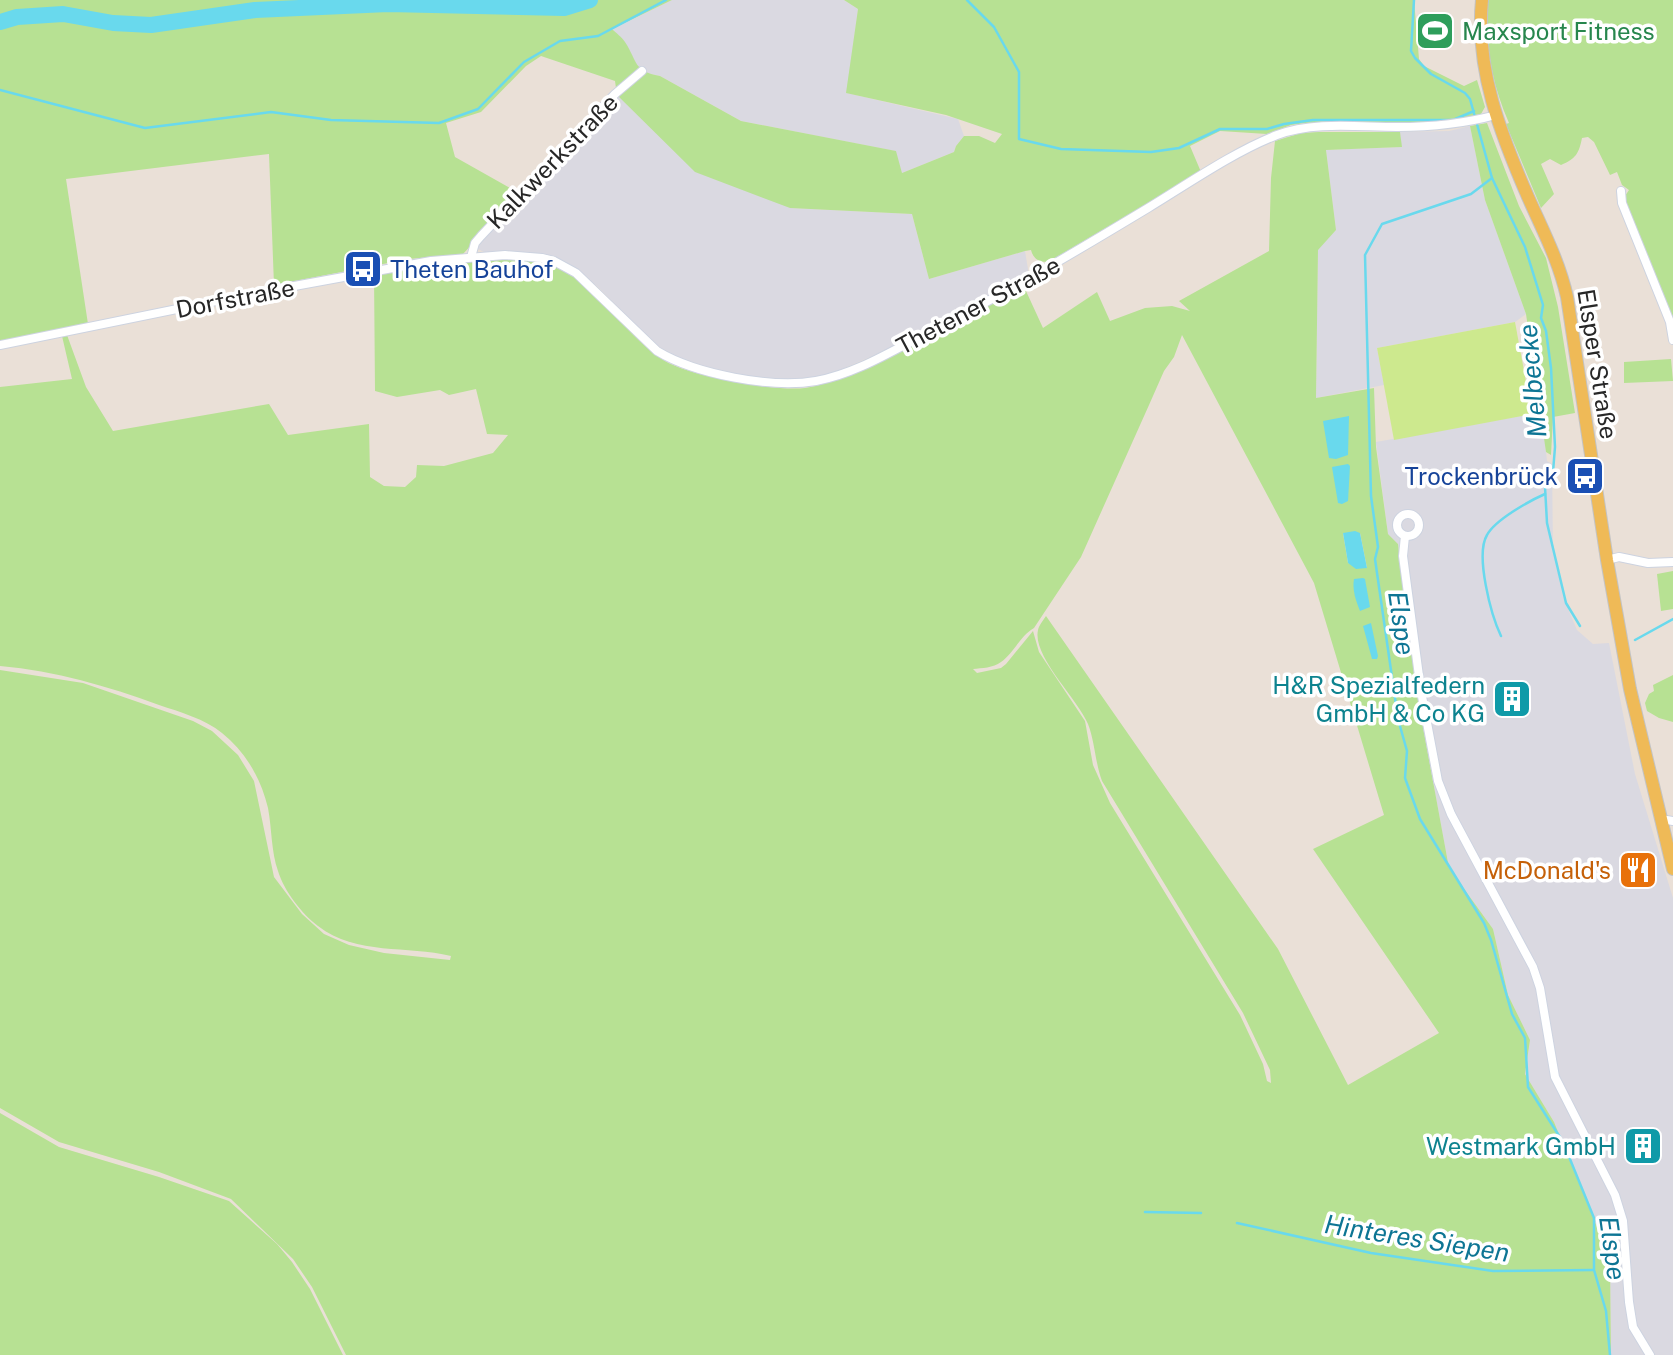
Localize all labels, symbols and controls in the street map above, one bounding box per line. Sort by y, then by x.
sports icon: Maxsport Fitness [1414,10,1456,52]
place label: Maxsport Fitness [1462,17,1655,45]
street label: Kalkwerkstraße [481,88,623,234]
bus stop icon: Theten Bauhof [342,248,384,290]
street label: Thetener Straße [891,250,1065,360]
place label: Theten Bauhof [390,255,553,283]
street label: Dorfstraße [173,273,297,323]
street label: Elsper Straße [1572,287,1624,441]
water label: Melbecke [1512,323,1552,439]
bus stop icon: Trockenbrück [1564,455,1606,497]
place label: Trockenbrück [1405,462,1558,490]
water label: Elspe [1382,589,1422,657]
place label: H&R Spezialfedern GmbH & Co KG [1272,671,1485,727]
building icon: H&R Spezialfedern GmbH & Co KG [1491,678,1533,720]
restaurant icon: McDonald's [1617,849,1659,891]
place label: McDonald's [1483,856,1611,884]
building icon: Westmark GmbH [1622,1125,1664,1167]
place label: Westmark GmbH [1426,1132,1616,1160]
water label: Hinteres Siepen [1322,1208,1512,1268]
water label: Elspe [1593,1214,1633,1282]

